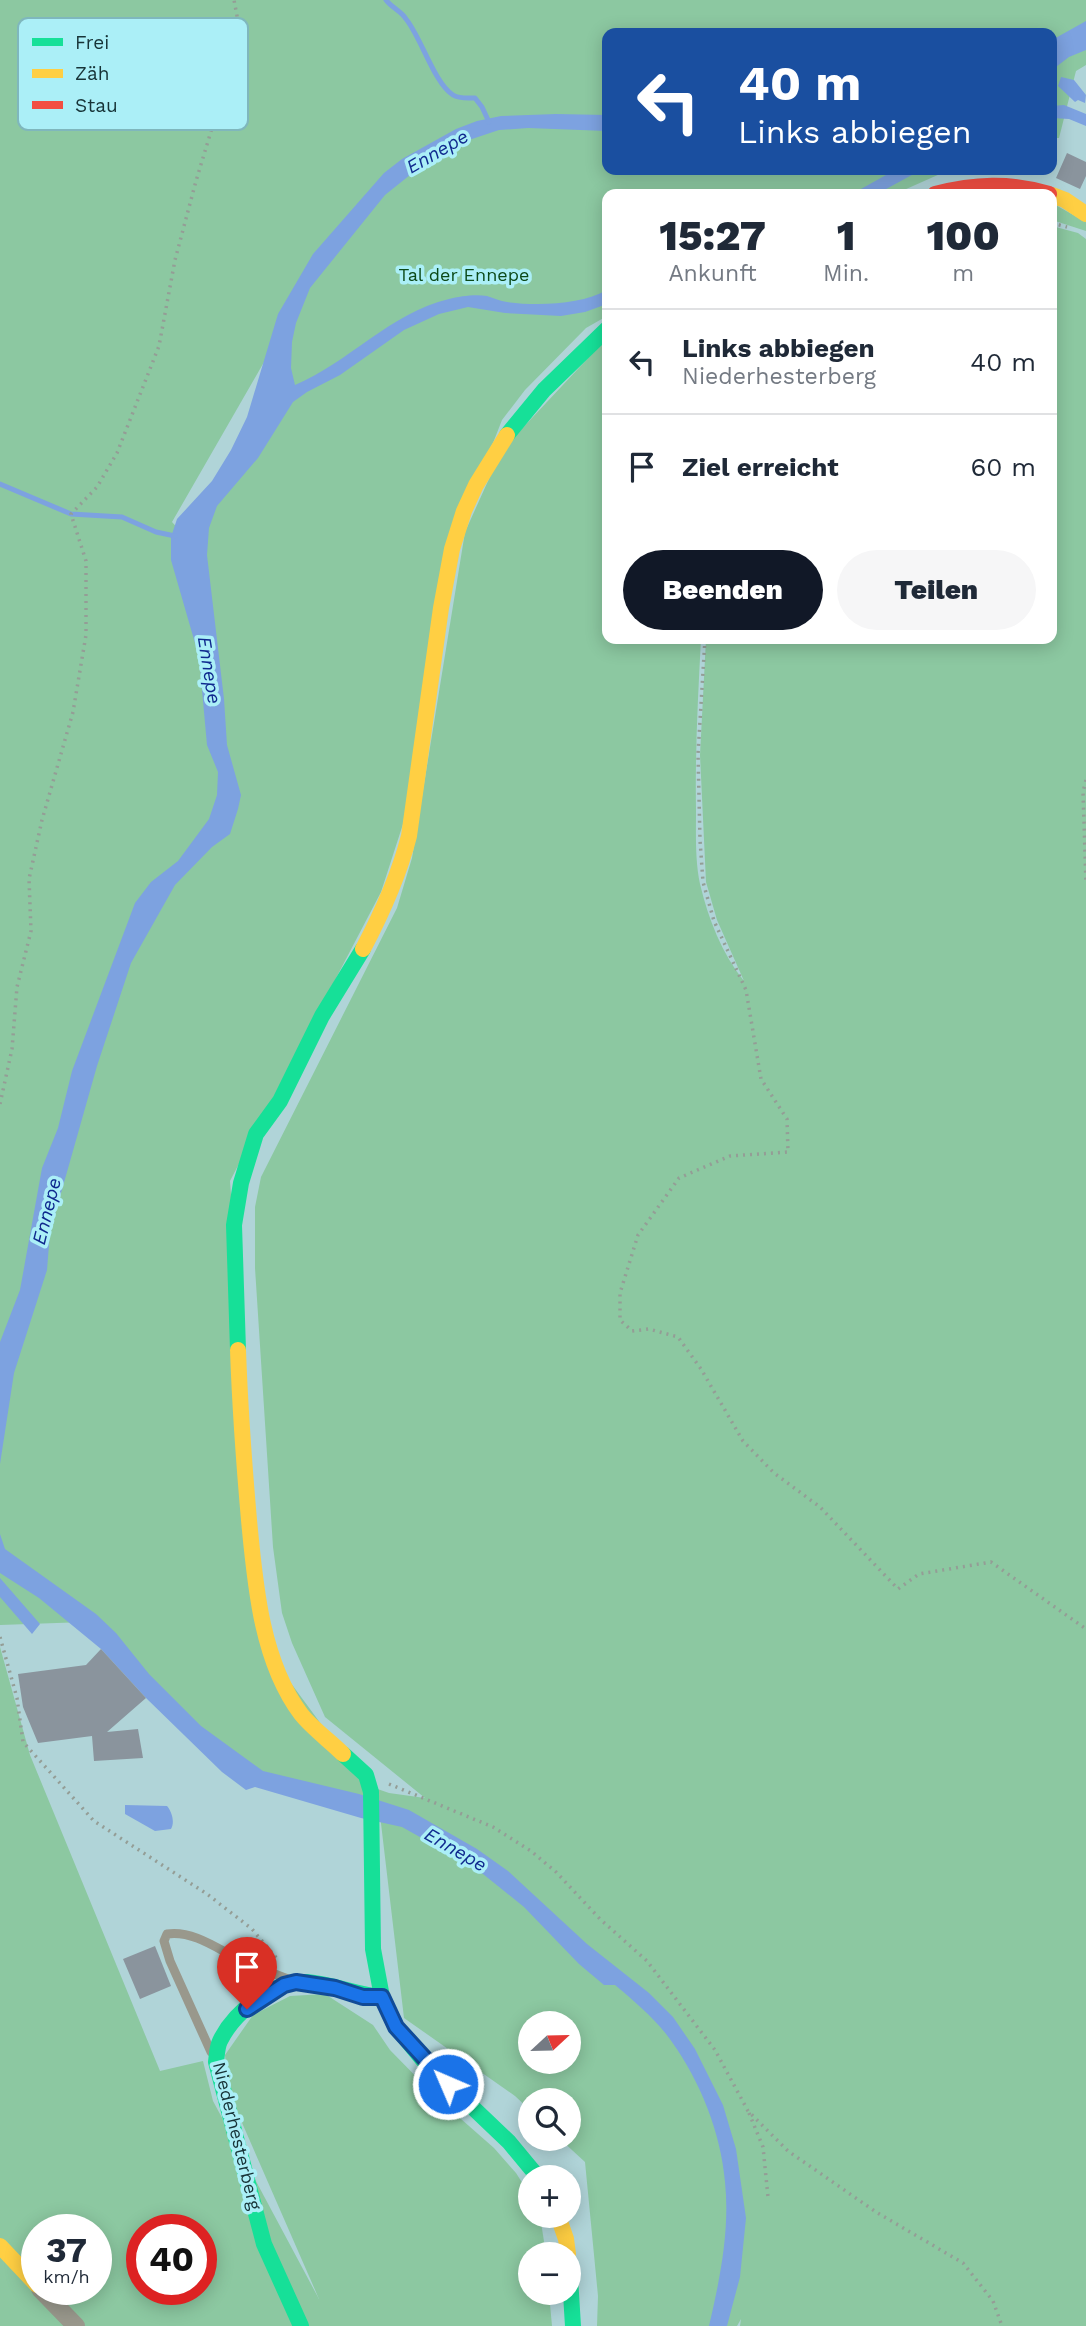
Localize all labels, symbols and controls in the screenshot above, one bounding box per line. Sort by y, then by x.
legend [18,18,248,130]
text: Frei [75,31,109,54]
text: 40 m [738,54,861,112]
icon: left [623,56,714,147]
text: Zäh [75,62,110,85]
text: Stau [75,94,118,117]
text: Links abbiegen [738,113,972,151]
water label: Ennepe [402,124,472,178]
text: 15:27 [659,211,766,260]
text: 1 [837,211,856,260]
text: 100 [926,211,1000,260]
text: Ankunft [668,260,757,287]
text: Min. [823,260,869,287]
text: m [952,260,974,287]
park label: Tal der Ennepe [399,264,529,285]
text: Links abbiegen [682,333,875,363]
icon: left [623,343,661,381]
text: 40 m [970,347,1036,377]
text: Niederhesterberg [682,363,876,390]
icon: arrive [623,448,661,486]
text: Ziel erreicht [682,452,839,482]
text: 60 m [970,452,1036,482]
button: Beenden [623,550,823,630]
button: Teilen [837,550,1036,630]
water label: Ennepe [193,635,226,705]
water label: Ennepe [27,1175,66,1247]
water label: Ennepe [421,1822,491,1876]
pin [217,1937,277,2009]
icon: arrive [228,1948,266,1986]
north arrow [518,2011,581,2074]
map controls [518,2011,581,2305]
position arrow [411,2047,485,2121]
street label: Niederhesterberg [209,2060,266,2212]
button: search [518,2088,581,2151]
button: + [518,2165,581,2228]
speed limit sign: 40 [126,2214,217,2305]
text: 37 [46,2229,87,2271]
button: − [518,2242,581,2305]
text: km/h [43,2266,90,2287]

